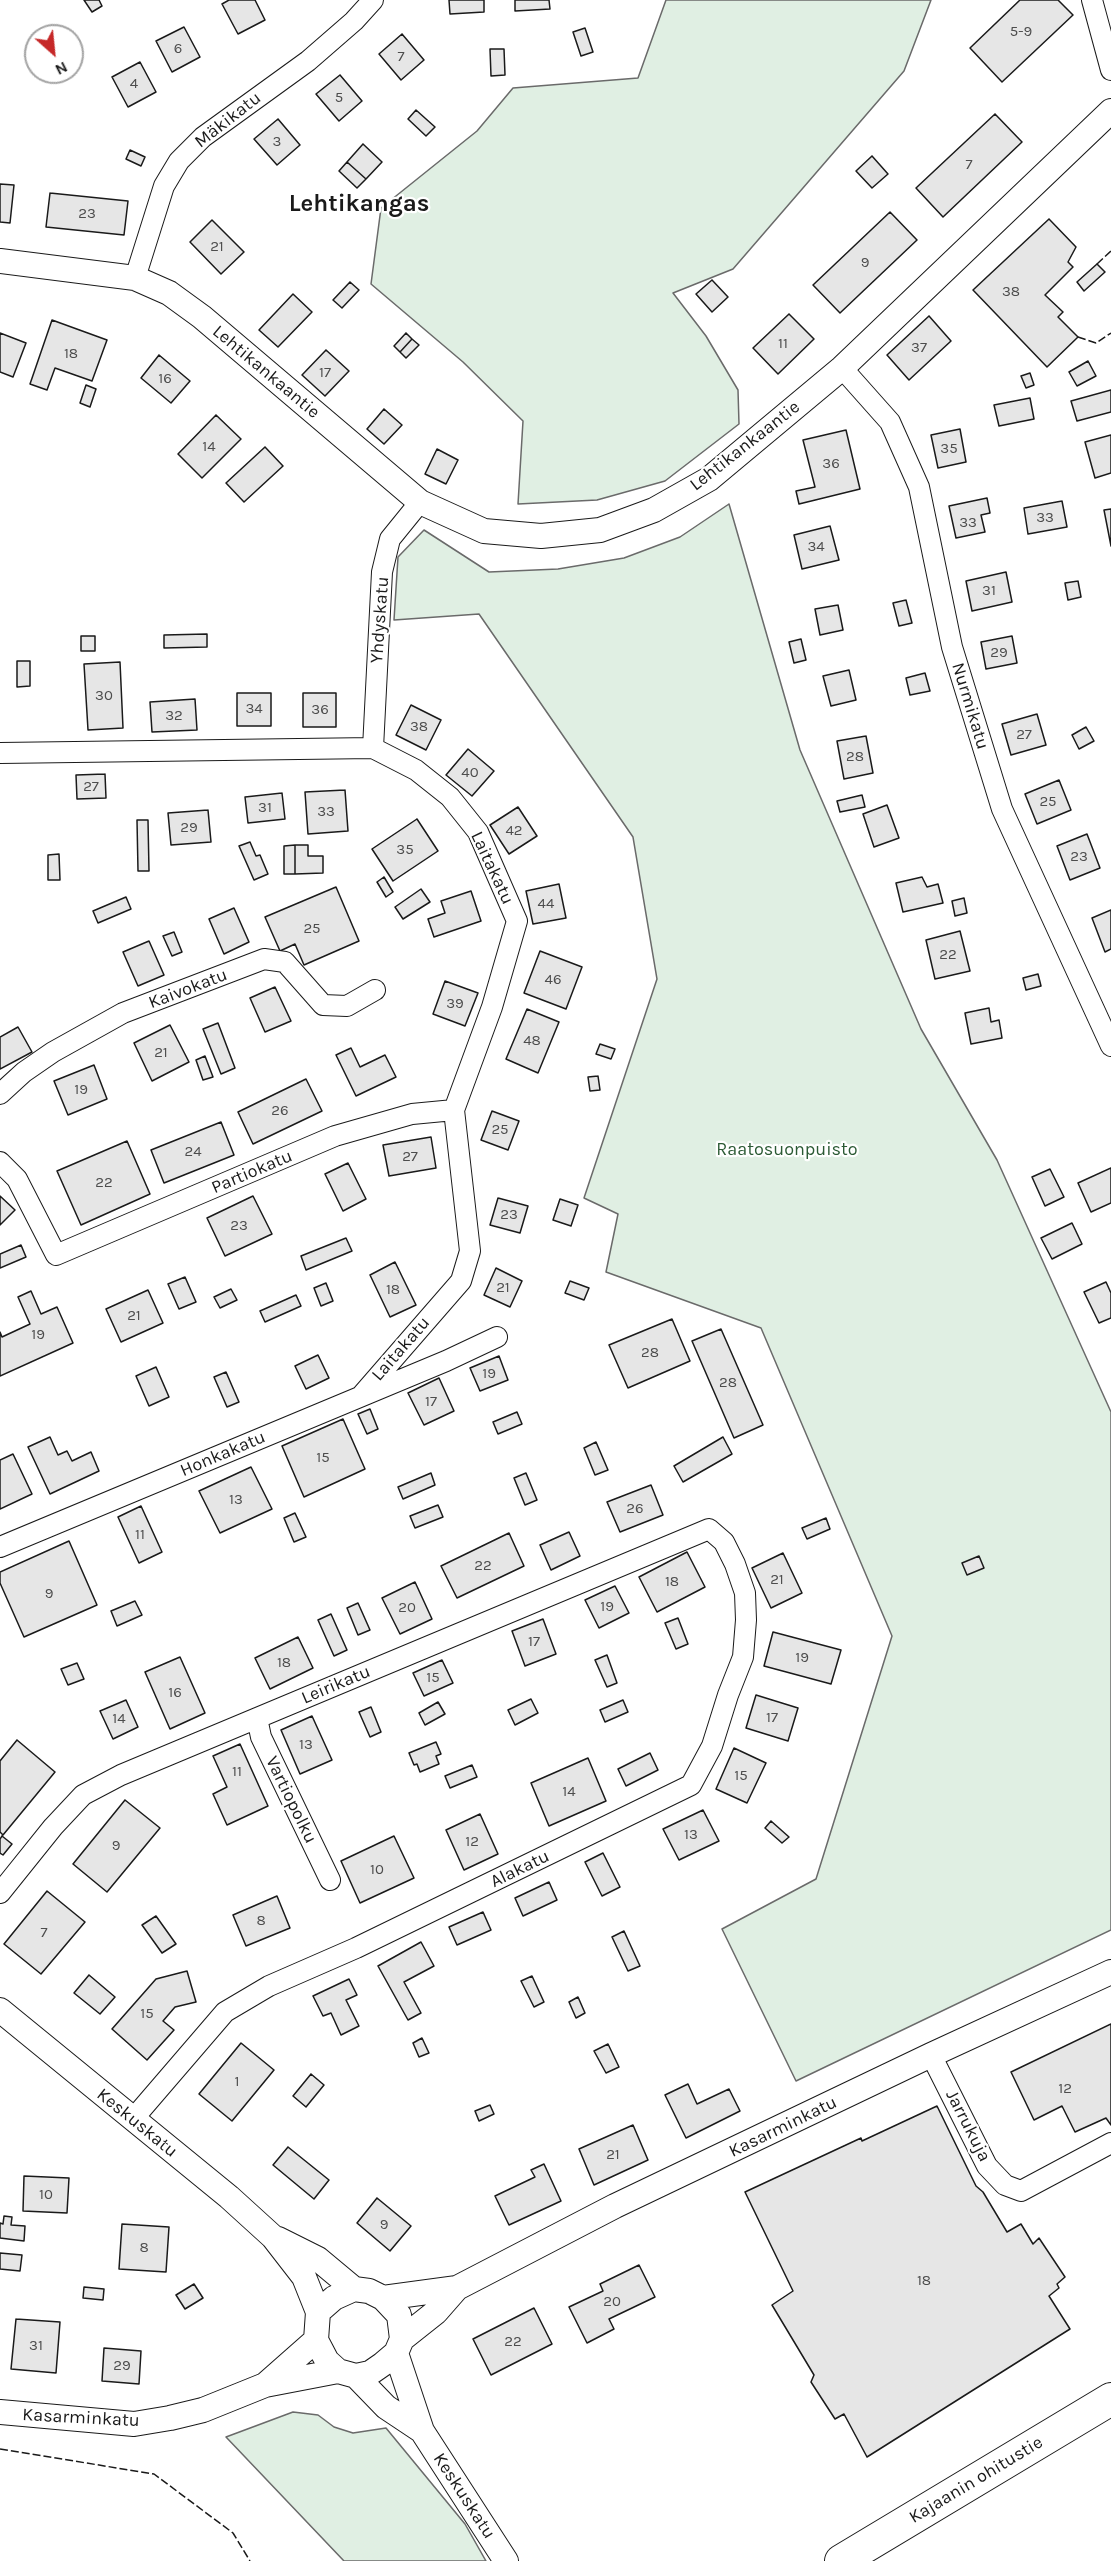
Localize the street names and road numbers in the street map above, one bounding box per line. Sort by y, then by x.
street label: Mäkikatu [190,87,266,153]
street label: Lehtikankaantie [208,321,324,423]
street label: Lehtikankaantie [686,396,804,496]
street label: Yhdyskatu [366,576,394,664]
street label: Nurmikatu [947,660,993,752]
street label: Laitakatu [466,828,518,908]
street label: Kaivokatu [145,964,231,1014]
street label: Partiokatu [208,1145,296,1199]
street label: Laitakatu [367,1312,435,1386]
street label: Honkakatu [177,1426,269,1482]
street label: Leirikatu [298,1661,374,1709]
street label: Vartiopolku [261,1753,321,1847]
street label: Alakatu [487,1845,553,1893]
street label: Keskuskatu [92,2084,182,2162]
street label: Jarrukuja [941,2086,995,2166]
street label: Kasarminkatu [725,2092,841,2162]
street label: Kasarminkatu [22,2404,140,2432]
street label: Kajaanin ohitustie [905,2432,1047,2528]
street label: Keskuskatu [428,2449,500,2543]

